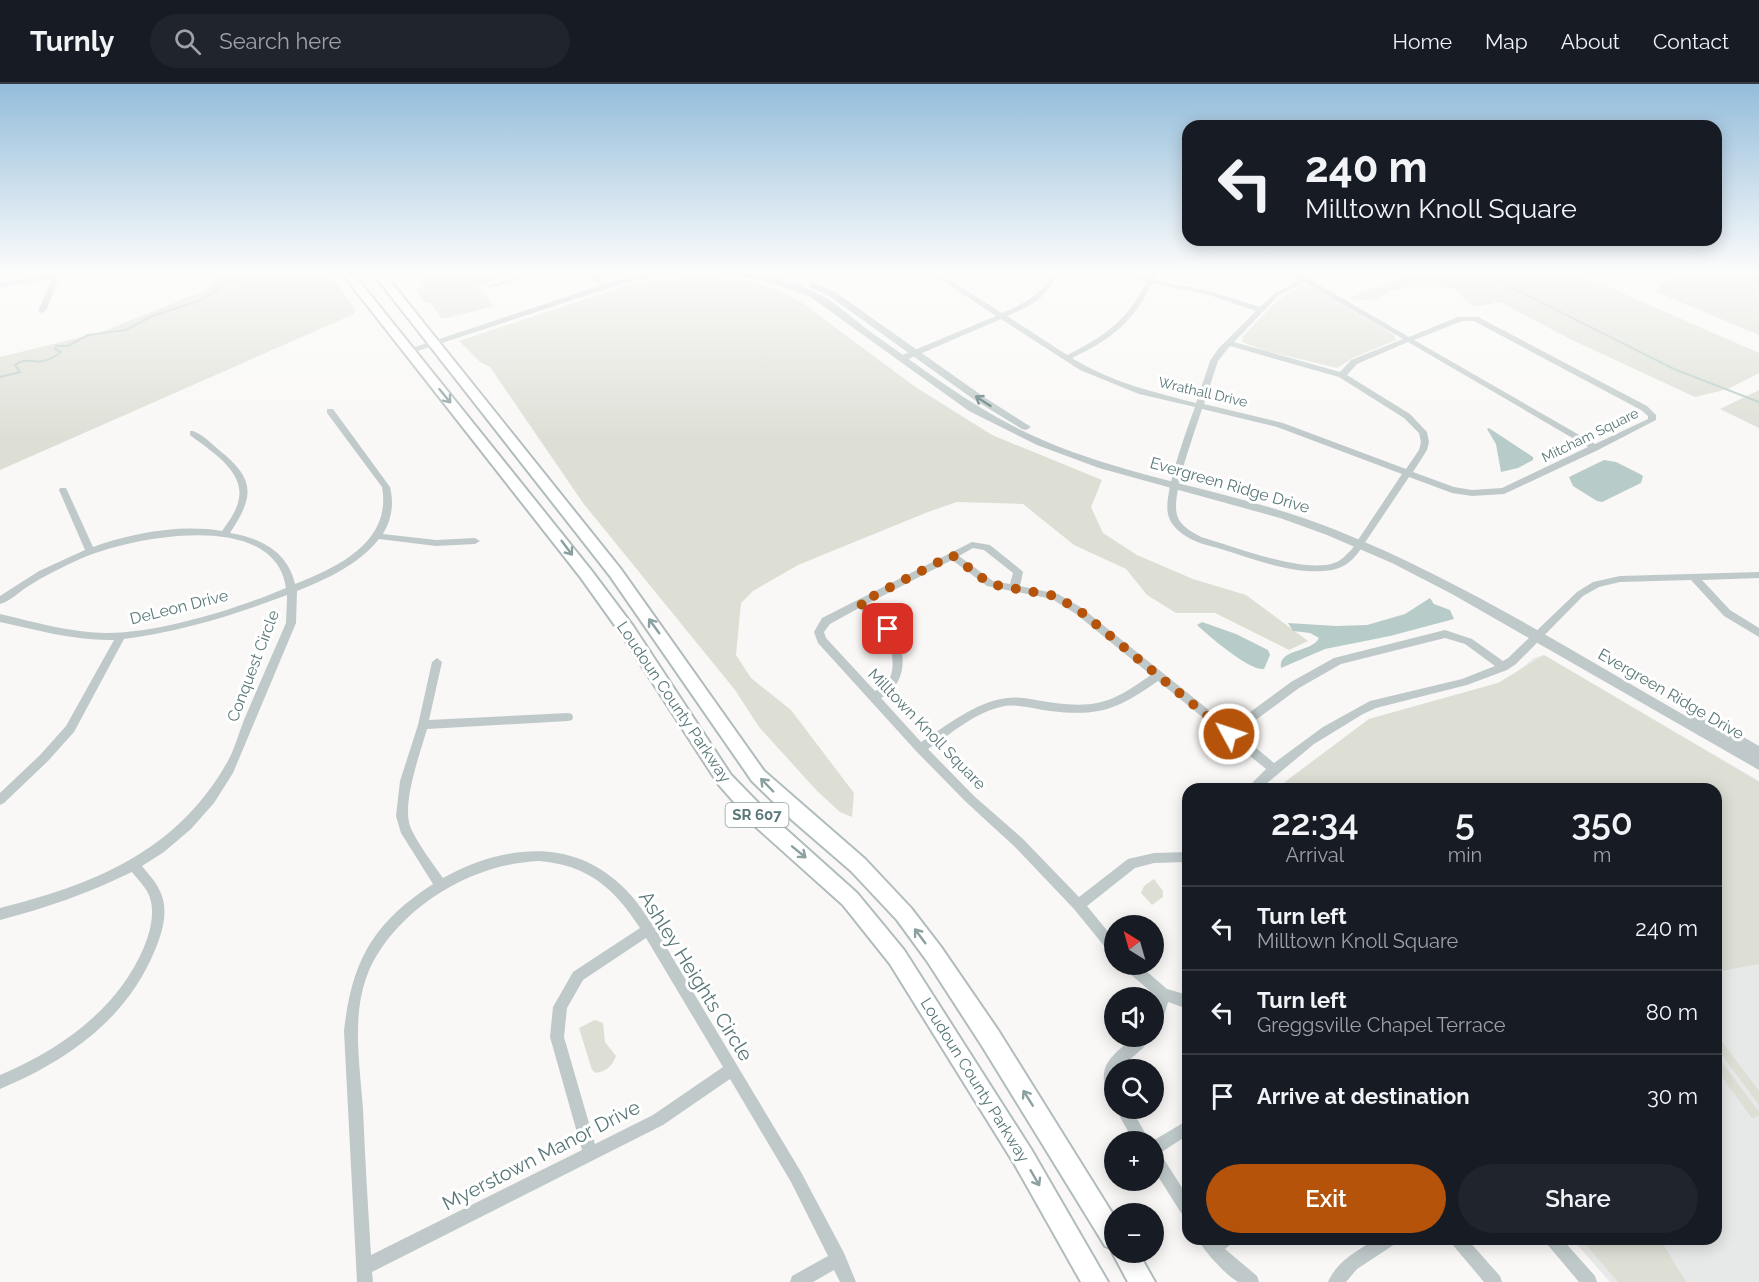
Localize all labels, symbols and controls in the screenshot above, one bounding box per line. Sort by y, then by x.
search box [150,14,570,68]
text: Turnly [30,25,114,58]
icon: search [171,25,204,58]
text: Search here [219,28,341,54]
text: Home [1393,29,1452,54]
text: Map [1485,29,1528,54]
text: About [1561,29,1620,54]
text: Contact [1653,29,1729,54]
text: 240 m [1305,143,1428,192]
icon: left [1206,144,1284,222]
text: Milltown Knoll Square [1305,193,1577,224]
street label: Wrathall Drive [1157,374,1249,410]
one-way arrow [438,388,452,403]
one-way arrow [975,395,992,407]
street label: Mitcham Square [1539,405,1641,465]
street label: Evergreen Ridge Drive [1148,453,1312,517]
one-way arrow [561,540,574,556]
street label: DeLeon Drive [128,586,230,628]
pin [862,603,913,654]
street label: Conquest Circle [223,607,283,725]
icon: arrive [871,612,904,645]
street label: Loudoun County Parkway [613,618,735,786]
one-way arrow [648,618,661,634]
street label: Evergreen Ridge Drive [1595,644,1747,744]
street label: Milltown Knoll Square [864,664,990,794]
position arrow [1197,702,1261,766]
one-way arrow [760,778,774,793]
text: 22:34 [1271,801,1359,843]
text: 5 [1455,801,1475,843]
text: 350 [1571,801,1633,843]
road number: SR 607 [726,803,789,827]
text: Arrival [1286,843,1344,867]
text: min [1448,843,1482,867]
text: m [1593,843,1611,867]
one-way arrow [790,846,806,859]
street label: Ashley Heights Circle [634,887,758,1066]
text: Turn left [1257,903,1347,929]
icon: left [1206,912,1239,945]
north arrow [1104,915,1164,975]
map controls [1104,915,1164,1263]
text: 240 m [1635,915,1698,941]
one-way arrow [914,928,927,944]
text: Milltown Knoll Square [1257,929,1458,953]
button: sound [1104,987,1164,1047]
text: Turn left [1257,987,1347,1013]
street label: Loudoun County Parkway [917,994,1034,1166]
icon: left [1206,996,1239,1029]
text: 80 m [1646,999,1698,1025]
text: Greggsville Chapel Terrace [1257,1013,1506,1037]
button: search [1104,1059,1164,1119]
icon: arrive [1206,1080,1239,1113]
text: Arrive at destination [1257,1083,1470,1109]
text: 30 m [1647,1083,1698,1109]
one-way arrow [1022,1091,1034,1107]
street label: Myerstown Manor Drive [438,1095,644,1215]
button: + [1104,1131,1164,1191]
button: Exit [1206,1164,1446,1233]
button: Share [1458,1164,1698,1233]
one-way arrow [1030,1169,1042,1186]
button: − [1104,1203,1164,1263]

